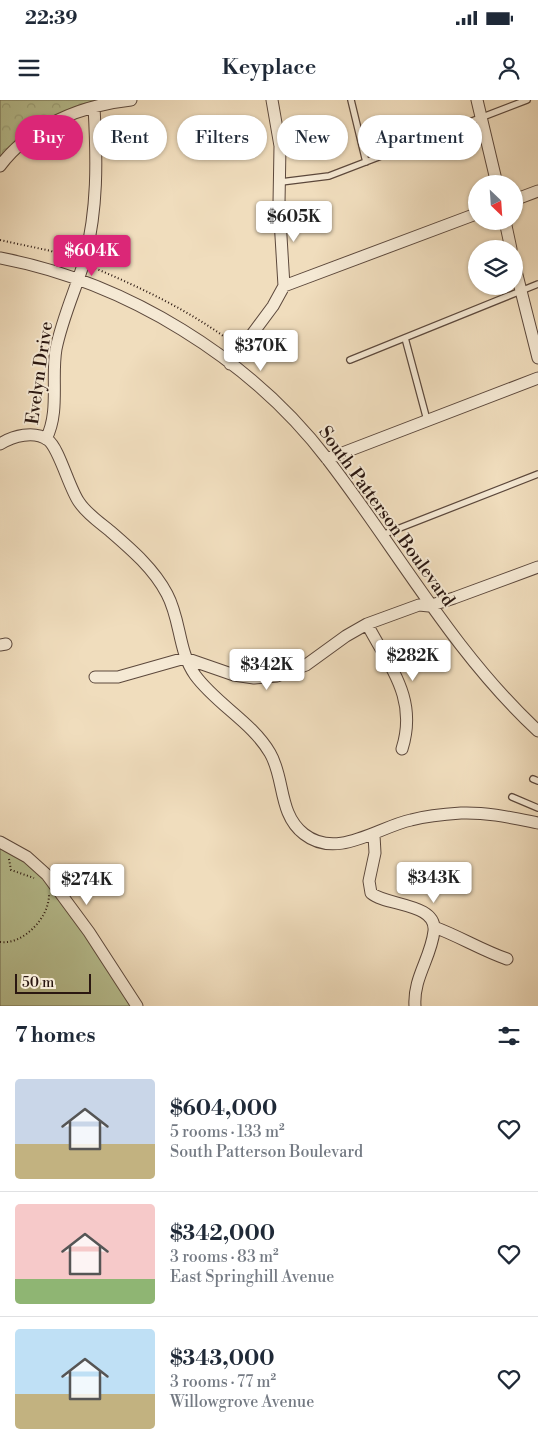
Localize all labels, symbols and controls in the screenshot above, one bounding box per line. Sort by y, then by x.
text: 22:39 [25,6,77,30]
icon: menu [15,54,43,82]
text: Keyplace [222,54,316,81]
icon: person [495,54,523,82]
chip: Buy [15,115,83,160]
chip: Rent [93,115,167,160]
chip: Filters [177,115,267,160]
chip: New [277,115,348,160]
chip: Apartment [358,115,482,160]
north arrow [468,175,522,230]
map controls [468,175,523,295]
pin: $605K [259,200,329,243]
text: $605K [267,207,321,227]
pin: $604K [57,234,127,277]
button: layers [468,240,523,295]
text: $604K [65,241,119,261]
street label: Evelyn Drive [21,320,58,426]
pin: $370K [226,330,296,372]
text: $370K [235,336,287,356]
street label: South Patterson Boulevard [313,422,460,612]
pin: $282K [378,640,448,682]
text: $282K [387,646,439,666]
pin: $342K [232,648,302,691]
text: $342K [240,655,294,675]
pin: $343K [399,862,469,904]
pin: $274K [52,864,122,906]
text: $343K [408,868,460,888]
text: $274K [61,870,113,890]
scale bar [15,971,91,994]
text: 50 m [22,974,54,992]
icon: filters [495,1022,523,1050]
text: 7 homes [15,1023,96,1049]
text: $604,000 [170,1096,277,1122]
icon: home [55,1099,115,1159]
icon: heart [495,1115,523,1143]
text: 5 rooms · 133 m² [170,1122,285,1142]
text: South Patterson Boulevard [170,1142,363,1162]
text: $342,000 [170,1221,275,1247]
icon: home [55,1224,115,1284]
icon: heart [495,1240,523,1268]
text: 3 rooms · 83 m² [170,1247,279,1267]
text: East Springhill Avenue [170,1267,334,1287]
text: $343,000 [170,1346,274,1372]
icon: home [55,1349,115,1409]
icon: heart [495,1365,523,1393]
text: 3 rooms · 77 m² [170,1372,276,1392]
text: Willowgrove Avenue [170,1392,314,1412]

